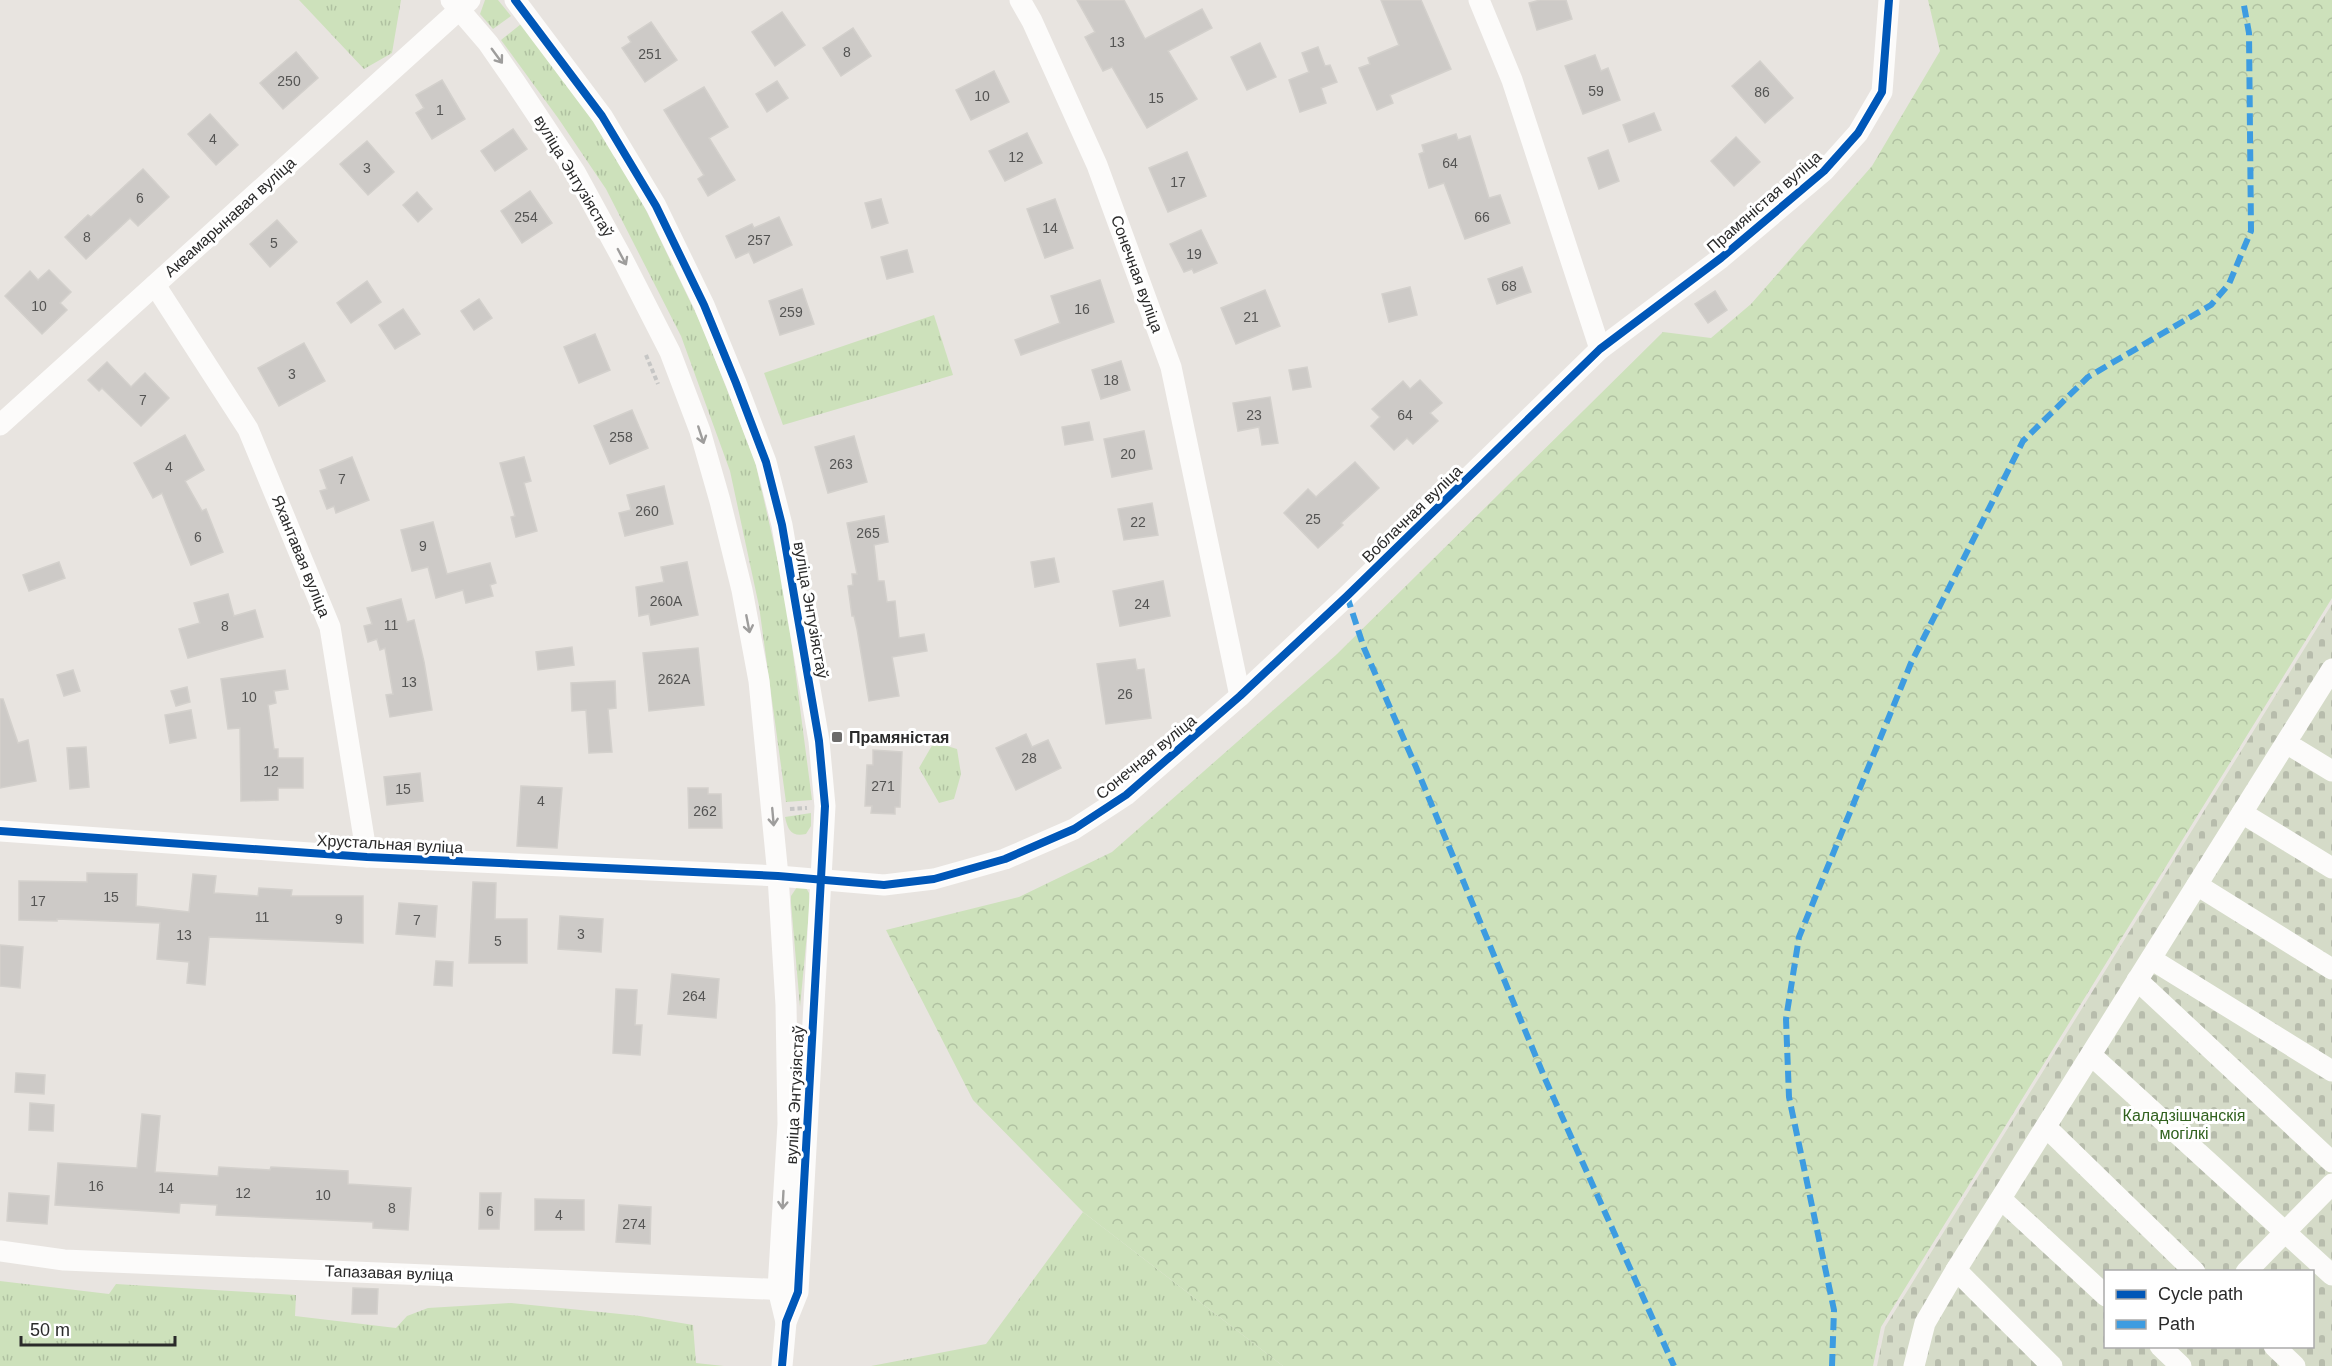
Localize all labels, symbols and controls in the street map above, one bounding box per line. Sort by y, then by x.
house number: 13 [1109,34,1125,50]
house number: 8 [843,44,851,60]
house number: 251 [638,46,662,62]
one-way arrow [491,47,503,64]
house number: 250 [277,73,301,89]
house number: 59 [1588,83,1604,99]
house number: 86 [1754,84,1770,100]
house number: 10 [974,88,990,104]
house number: 15 [1148,90,1164,106]
house number: 1 [436,102,444,118]
street label: вуліца Энтузіястаў [531,112,617,240]
house number: 4 [209,131,217,147]
street label: Прамяністая вуліца [1704,148,1824,256]
house number: 12 [1008,149,1024,165]
street label: Аквамарынавая вуліца [161,154,299,280]
house number: 64 [1442,155,1458,171]
house number: 3 [363,160,371,176]
house number: 17 [1170,174,1186,190]
house number: 6 [136,190,144,206]
house number: 254 [514,209,538,225]
house number: 66 [1474,209,1490,225]
street label: Сонечная вуліца [1108,213,1166,335]
house number: 14 [1042,220,1058,236]
house number: 8 [83,229,91,245]
house number: 257 [747,232,771,248]
house number: 5 [270,235,278,251]
house number: 19 [1186,246,1202,262]
one-way arrow [616,248,628,266]
house number: 68 [1501,278,1517,294]
house number: 10 [31,298,47,314]
house number: 16 [1074,301,1090,317]
house number: 259 [779,304,803,320]
house number: 21 [1243,309,1259,325]
house number: 3 [288,366,296,382]
house number: 18 [1103,372,1119,388]
house number: 7 [139,392,147,408]
house number: 23 [1246,407,1262,423]
house number: 64 [1397,407,1413,423]
one-way arrow [696,425,707,444]
house number: 258 [609,429,633,445]
house number: 20 [1120,446,1136,462]
house number: 263 [829,456,853,472]
house number: 4 [165,459,173,475]
street label: Воблачная вуліца [1359,462,1465,566]
house number: 7 [338,471,346,487]
street label: Яхантавая вуліца [269,492,333,620]
house number: 260 [635,503,659,519]
house number: 25 [1305,511,1321,527]
house number: 22 [1130,514,1146,530]
house number: 265 [856,525,880,541]
house number: 6 [194,529,202,545]
house number: 9 [419,538,427,554]
street label: вуліца Энтузіястаў [791,540,831,680]
house number: 260А [650,593,683,609]
house number: 24 [1134,596,1150,612]
one-way arrow [743,614,754,634]
house number: 11 [384,617,398,633]
house number: 8 [221,618,229,634]
house number: 262А [658,671,691,687]
house number: 13 [401,674,417,690]
house number: 26 [1117,686,1133,702]
house number: 10 [241,689,257,705]
street label: Сонечная вуліца [1093,711,1199,802]
place label: Прамяністая [849,729,949,746]
marker: Прамяністая [830,730,844,744]
house number: 28 [1021,750,1037,766]
house number: 12 [263,763,279,779]
house number: 271 [871,778,895,794]
house number: 15 [395,781,411,797]
house number: 4 [537,793,545,809]
house number: 262 [693,803,717,819]
one-way arrow [768,806,779,826]
street label: Хрустальная вуліца [316,832,464,856]
house number: 15 [103,889,119,905]
house number: 17 [30,893,46,909]
house number: 11 [255,909,269,925]
house number: 9 [335,911,343,927]
house number: 7 [413,912,421,928]
house number: 3 [577,926,585,942]
house number: 13 [176,927,192,943]
house number: 5 [494,933,502,949]
house number: 264 [682,988,706,1004]
street label: вуліца Энтузіястаў [783,1025,807,1165]
park label: Каладзішчанскія могілкі [2123,1107,2245,1142]
house number: 16 [88,1178,104,1194]
house number: 14 [158,1180,174,1196]
house number: 12 [235,1185,251,1201]
house number: 10 [315,1187,331,1203]
one-way arrow [778,1190,789,1210]
house number: 8 [388,1200,396,1216]
house number: 6 [486,1203,494,1219]
house number: 4 [555,1207,563,1223]
house number: 274 [622,1216,646,1232]
street label: Тапазавая вуліца [324,1262,454,1284]
legend [2104,1270,2314,1348]
text: Cycle path [2158,1284,2243,1304]
scale bar [21,1309,176,1347]
text: Path [2158,1314,2195,1334]
text: 50 m [30,1320,70,1340]

